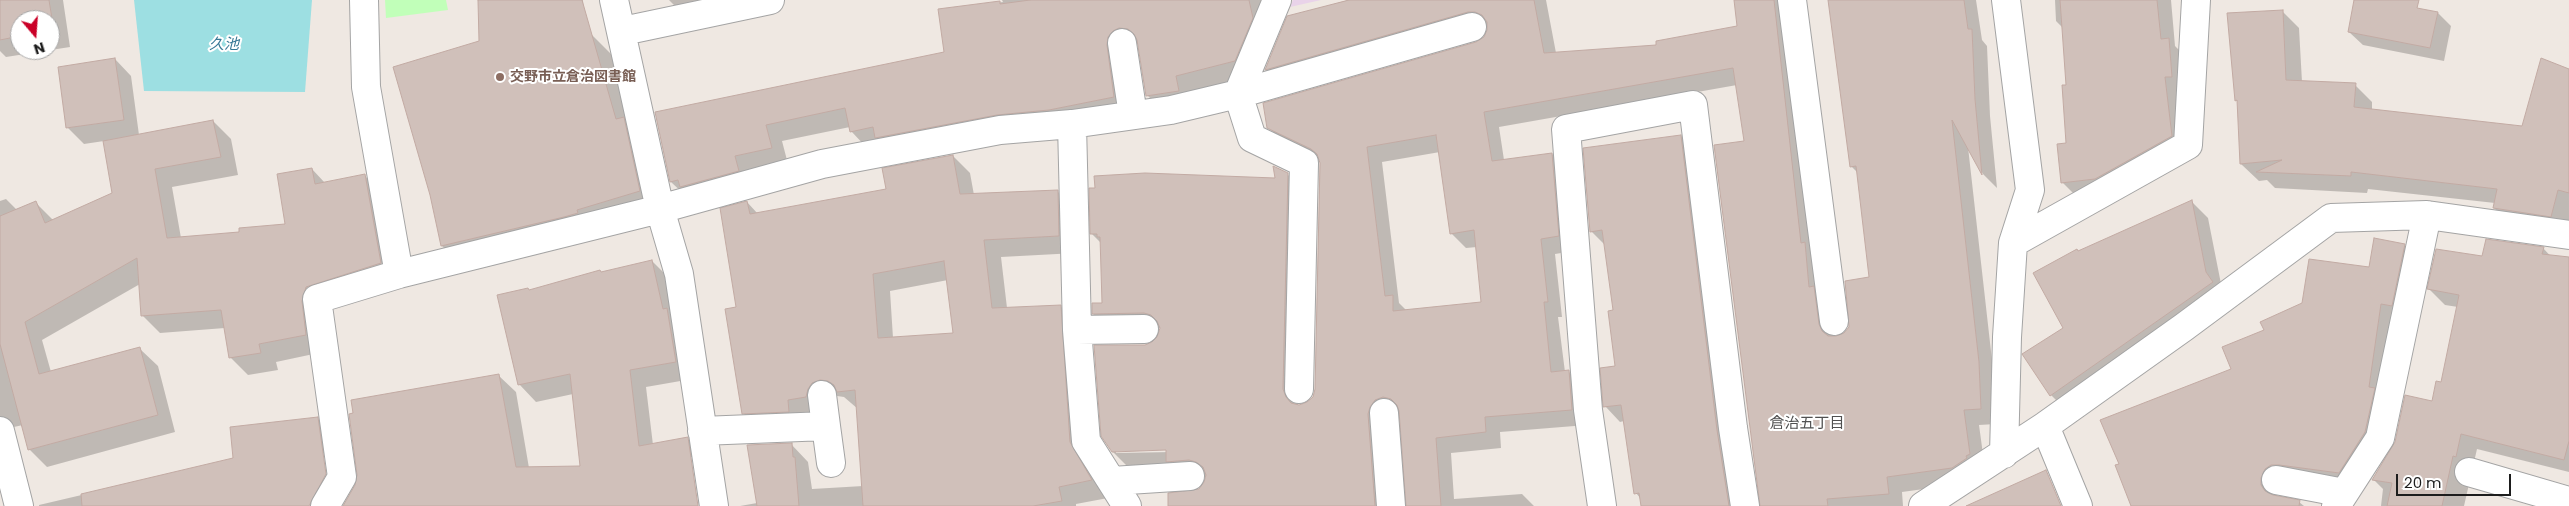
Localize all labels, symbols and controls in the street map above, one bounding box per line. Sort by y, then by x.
north arrow [10,10,60,60]
water label: 久池 [209,36,239,54]
text: N [31,37,47,59]
place label: 交野市立倉治図書館 [510,69,636,85]
marker: 交野市立倉治図書館 [494,71,506,83]
district label: 倉治五丁目 [1770,415,1844,433]
scale bar [2399,464,2514,496]
text: 20 m [2404,472,2442,493]

